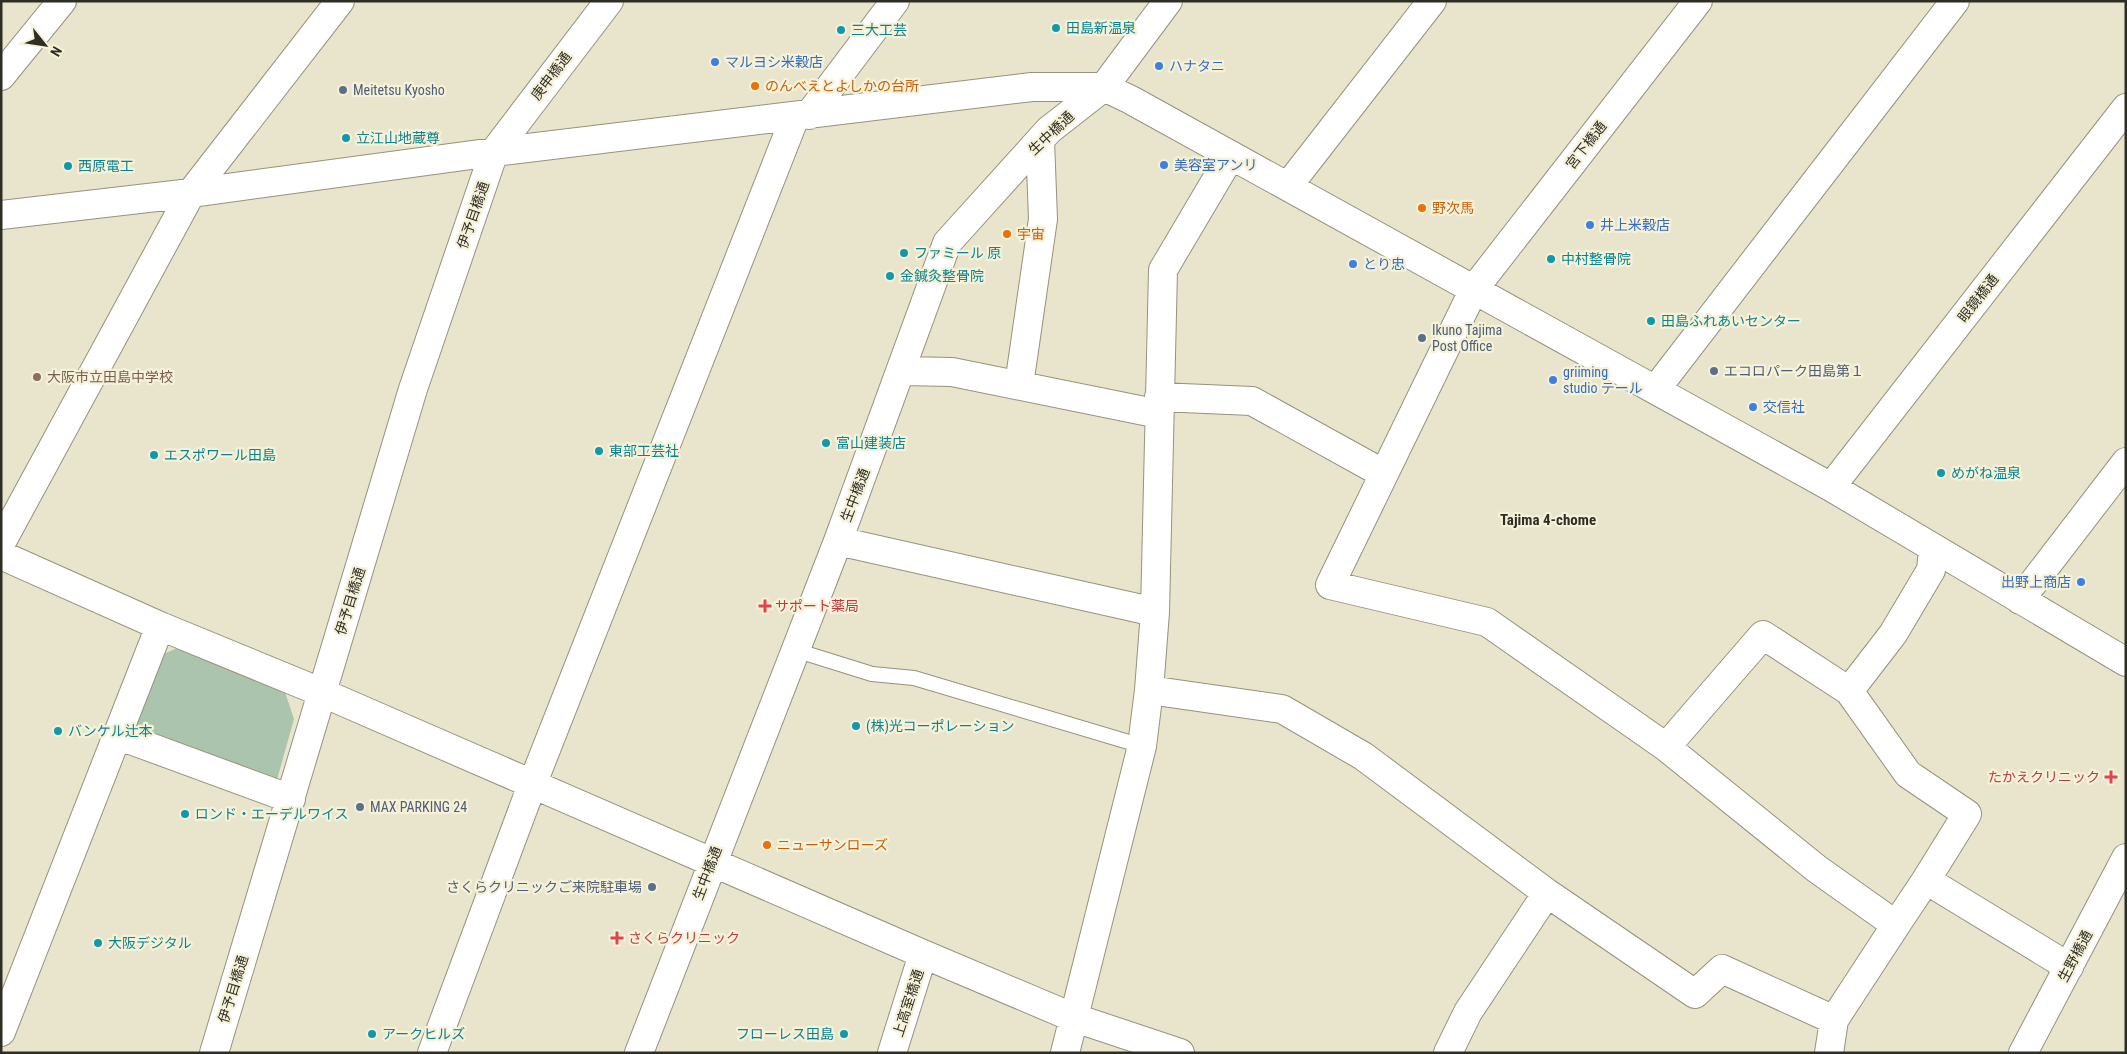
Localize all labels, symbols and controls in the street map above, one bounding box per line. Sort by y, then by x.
north arrow [20,20,70,70]
place label: 田島新温泉 [1066,20,1136,36]
place label: 三大工芸 [851,22,907,38]
marker: 田島新温泉 [1050,22,1062,34]
marker: 三大工芸 [835,24,847,36]
text: N [47,44,65,59]
street label: 庚申橋通 [528,49,574,103]
place label: マルヨシ米穀店 [725,54,823,70]
marker: マルヨシ米穀店 [709,56,721,68]
place label: ハナタニ [1169,58,1225,74]
marker: ハナタニ [1153,60,1165,72]
place label: のんべえとよしかの台所 [765,78,919,94]
marker: のんべえとよしかの台所 [749,80,761,92]
place label: Meitetsu Kyosho [353,82,445,98]
marker: Meitetsu Kyosho [337,84,349,96]
street label: 生中橋通 [1025,108,1077,158]
street label: 宮下橋通 [1562,118,1610,172]
place label: 立江山地蔵尊 [356,130,440,146]
marker: 立江山地蔵尊 [340,132,352,144]
place label: 美容室アンリ [1174,157,1257,173]
place label: 西原電工 [78,158,134,174]
marker: 美容室アンリ [1158,159,1170,171]
marker: 西原電工 [62,160,74,172]
street label: 伊予目橋通 [454,179,492,251]
place label: 野次馬 [1432,200,1474,216]
marker: 野次馬 [1416,202,1428,214]
place label: 井上米穀店 [1600,217,1670,233]
marker: 井上米穀店 [1584,219,1596,231]
place label: 宇宙 [1017,226,1045,242]
marker: 宇宙 [1001,228,1013,240]
place label: ファミール 原 [914,245,1001,261]
marker: ファミール 原 [898,247,910,259]
place label: 中村整骨院 [1561,251,1631,267]
marker: 中村整骨院 [1545,253,1557,265]
place label: とり忠 [1363,256,1405,272]
marker: とり忠 [1347,258,1359,270]
place label: 金鍼灸整骨院 [900,268,984,284]
marker: 金鍼灸整骨院 [884,270,896,282]
street label: 眼鏡橋通 [1954,271,2002,325]
place label: 田島ふれあいセンター [1661,313,1801,329]
marker: 田島ふれあいセンター [1645,315,1657,327]
place label: Ikuno Tajima Post Office [1432,322,1502,354]
marker: Ikuno Tajima Post Office [1416,332,1428,344]
place label: エコロパーク田島第１ [1724,363,1864,379]
place label: griiming studio テール [1563,364,1643,396]
marker: エコロパーク田島第１ [1708,365,1720,377]
place label: 大阪市立田島中学校 [47,369,173,385]
marker: 大阪市立田島中学校 [31,371,43,383]
marker: griiming studio テール [1547,374,1559,386]
place label: 交信社 [1763,399,1805,415]
marker: 交信社 [1747,401,1759,413]
place label: 富山建装店 [836,435,906,451]
marker: 富山建装店 [820,437,832,449]
place label: 東部工芸社 [609,443,679,459]
marker: 東部工芸社 [593,445,605,457]
place label: エスポワール田島 [164,447,276,463]
marker: エスポワール田島 [148,449,160,461]
place label: めがね温泉 [1951,465,2021,481]
street label: 生中橋通 [837,466,873,524]
marker: めがね温泉 [1935,467,1947,479]
district label: Tajima 4-chome [1500,511,1596,529]
street label: 伊予目橋通 [332,565,368,637]
place label: 出野上商店 [2001,574,2071,590]
marker: 出野上商店 [2075,576,2087,588]
place label: サポート薬局 [775,598,859,614]
marker: サポート薬局 [759,600,771,612]
place label: (株)光コーポレーション [866,718,1015,735]
marker: (株)光コーポレーション [850,720,862,732]
place label: バンケル辻本 [68,723,153,739]
marker: バンケル辻本 [52,725,64,737]
place label: たかえクリニック [1988,769,2100,785]
marker: たかえクリニック [2104,770,2118,784]
place label: MAX PARKING 24 [370,799,467,815]
marker: MAX PARKING 24 [354,801,366,813]
place label: ロンド・エーデルワイス [195,806,349,822]
marker: ロンド・エーデルワイス [179,808,191,820]
place label: ニューサンローズ [777,837,888,853]
marker: ニューサンローズ [761,839,773,851]
street label: 生中橋通 [689,844,725,902]
place label: さくらクリニックご来院駐車場 [446,879,642,895]
marker: さくらクリニックご来院駐車場 [646,881,658,893]
street label: 生野橋通 [2055,928,2095,984]
place label: さくらクリニック [628,930,740,946]
marker: さくらクリニック [610,931,624,945]
place label: 大阪デジタル [108,935,192,951]
marker: 大阪デジタル [92,937,104,949]
street label: 伊予目橋通 [215,953,251,1025]
street label: 上高室橋通 [890,967,926,1039]
place label: アークヒルズ [382,1026,465,1042]
place label: フローレス田島 [736,1026,834,1042]
marker: アークヒルズ [366,1028,378,1040]
marker: フローレス田島 [838,1028,850,1040]

